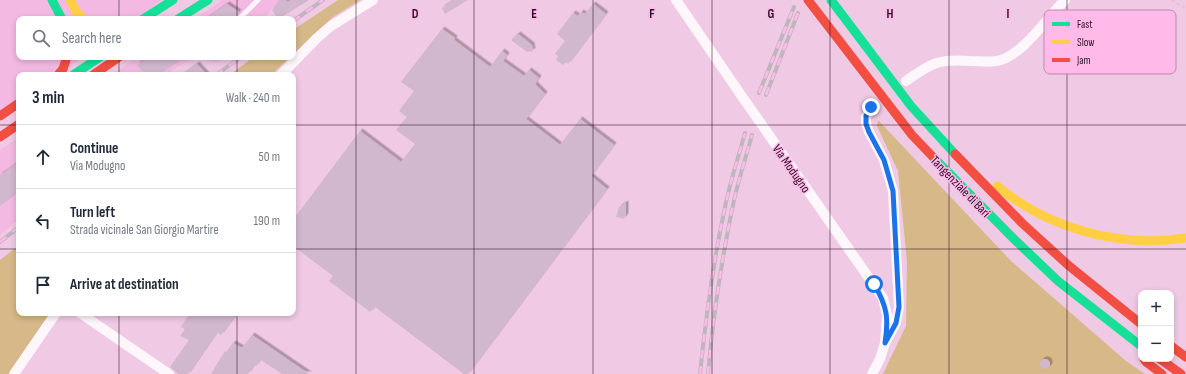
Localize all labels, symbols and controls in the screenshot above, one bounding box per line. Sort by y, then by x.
text: D [412,6,419,22]
text: E [531,6,537,22]
text: F [649,6,655,22]
text: G [768,6,775,22]
text: H [887,6,894,22]
text: I [1007,6,1010,22]
legend [1044,10,1176,74]
search box [16,16,296,60]
text: Fast [1077,18,1093,31]
icon: search [30,27,52,49]
text: Search here [62,29,122,48]
text: Slow [1077,36,1094,49]
text: Jam [1076,54,1091,67]
text: 3 min [32,88,65,108]
text: Walk · 240 m [226,90,280,106]
route end [862,98,880,116]
text: Continue [70,139,119,158]
street label: Via Modugno [769,141,814,196]
icon: ahead [32,146,54,168]
text: 50 m [259,149,280,165]
street label: Tangenziale di Bari [927,153,994,221]
text: Via Modugno [70,158,125,174]
text: Turn left [70,203,115,222]
icon: left [32,210,54,232]
text: 190 m [253,213,280,229]
text: Strada vicinale San Giorgio Martire [70,222,219,238]
icon: arrive [32,274,54,296]
text: Arrive at destination [70,275,179,294]
route start [865,275,883,293]
map controls [1138,290,1174,362]
button: + [1138,290,1174,326]
button: − [1138,326,1174,362]

